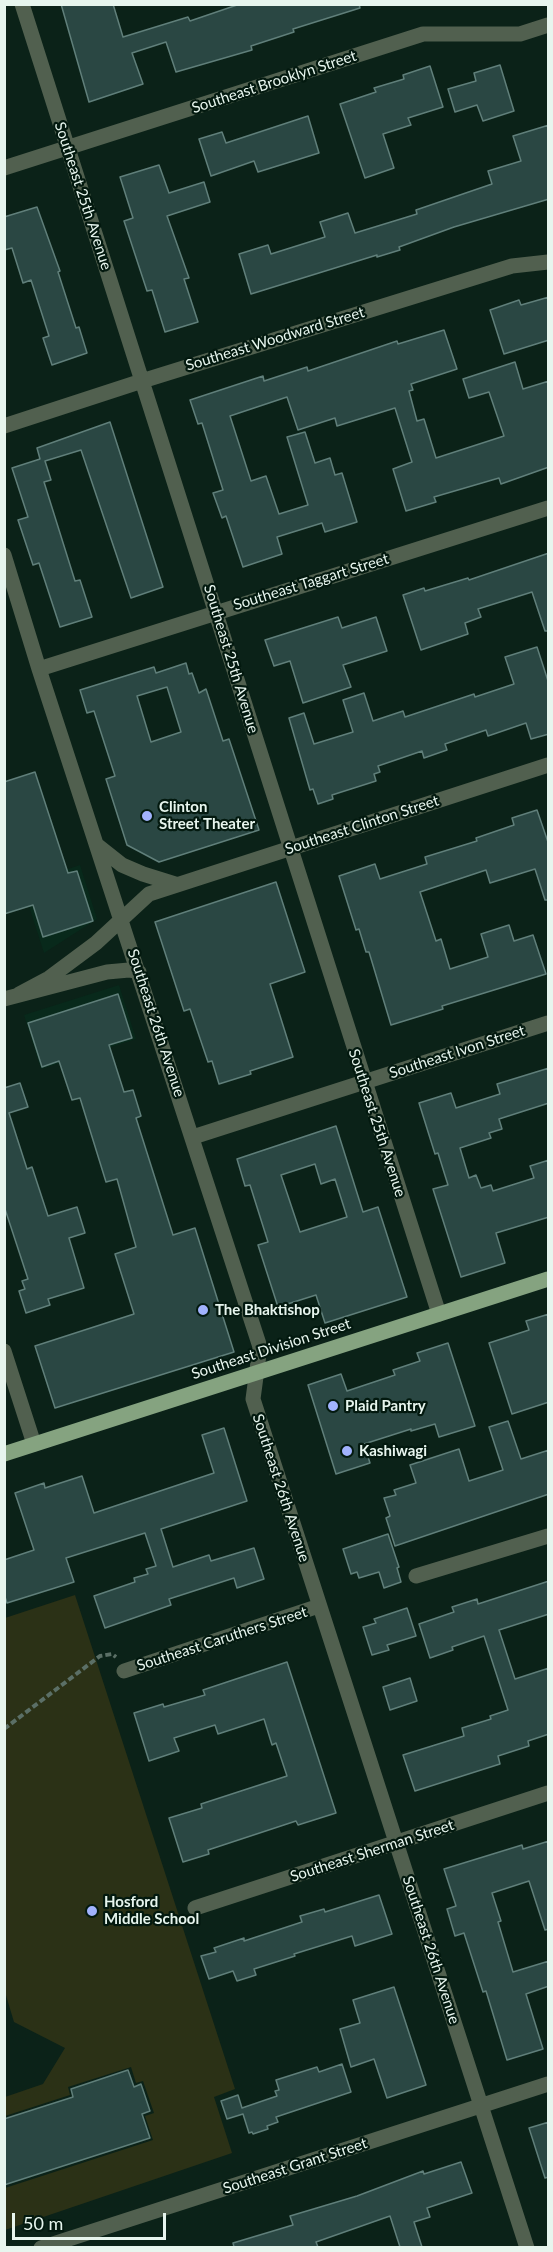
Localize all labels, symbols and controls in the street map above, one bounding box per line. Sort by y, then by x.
street label: Southeast Brooklyn Street [189,47,359,117]
street label: Southeast 25th Avenue [51,120,115,272]
street label: Southeast Woodward Street [183,303,367,375]
street label: Southeast Taggart Street [231,550,391,614]
street label: Southeast 25th Avenue [200,583,262,735]
street label: Southeast Clinton Street [283,792,441,858]
place label: Clinton Street Theater [159,798,255,833]
marker: Clinton Street Theater [140,809,154,823]
street label: Southeast 26th Avenue [124,947,188,1099]
street label: Southeast Ivon Street [387,1022,527,1082]
street label: Southeast 25th Avenue [345,1047,409,1199]
place label: The Bhaktishop [215,1301,320,1319]
marker: The Bhaktishop [196,1303,210,1317]
street label: Southeast Division Street [189,1315,353,1383]
place label: Plaid Pantry [345,1397,426,1415]
marker: Plaid Pantry [326,1399,340,1413]
street label: Southeast 26th Avenue [249,1412,313,1564]
place label: Kashiwagi [359,1442,427,1460]
marker: Kashiwagi [340,1444,354,1458]
street label: Southeast Caruthers Street [135,1603,309,1675]
street label: Southeast Sherman Street [288,1816,456,1886]
street label: Southeast 26th Avenue [399,1874,463,2026]
place label: Hosford Middle School [104,1893,199,1928]
marker: Hosford Middle School [85,1904,99,1918]
street label: Southeast Grant Street [221,2134,369,2198]
scale bar [15,2201,170,2239]
text: 50 m [23,2212,63,2234]

